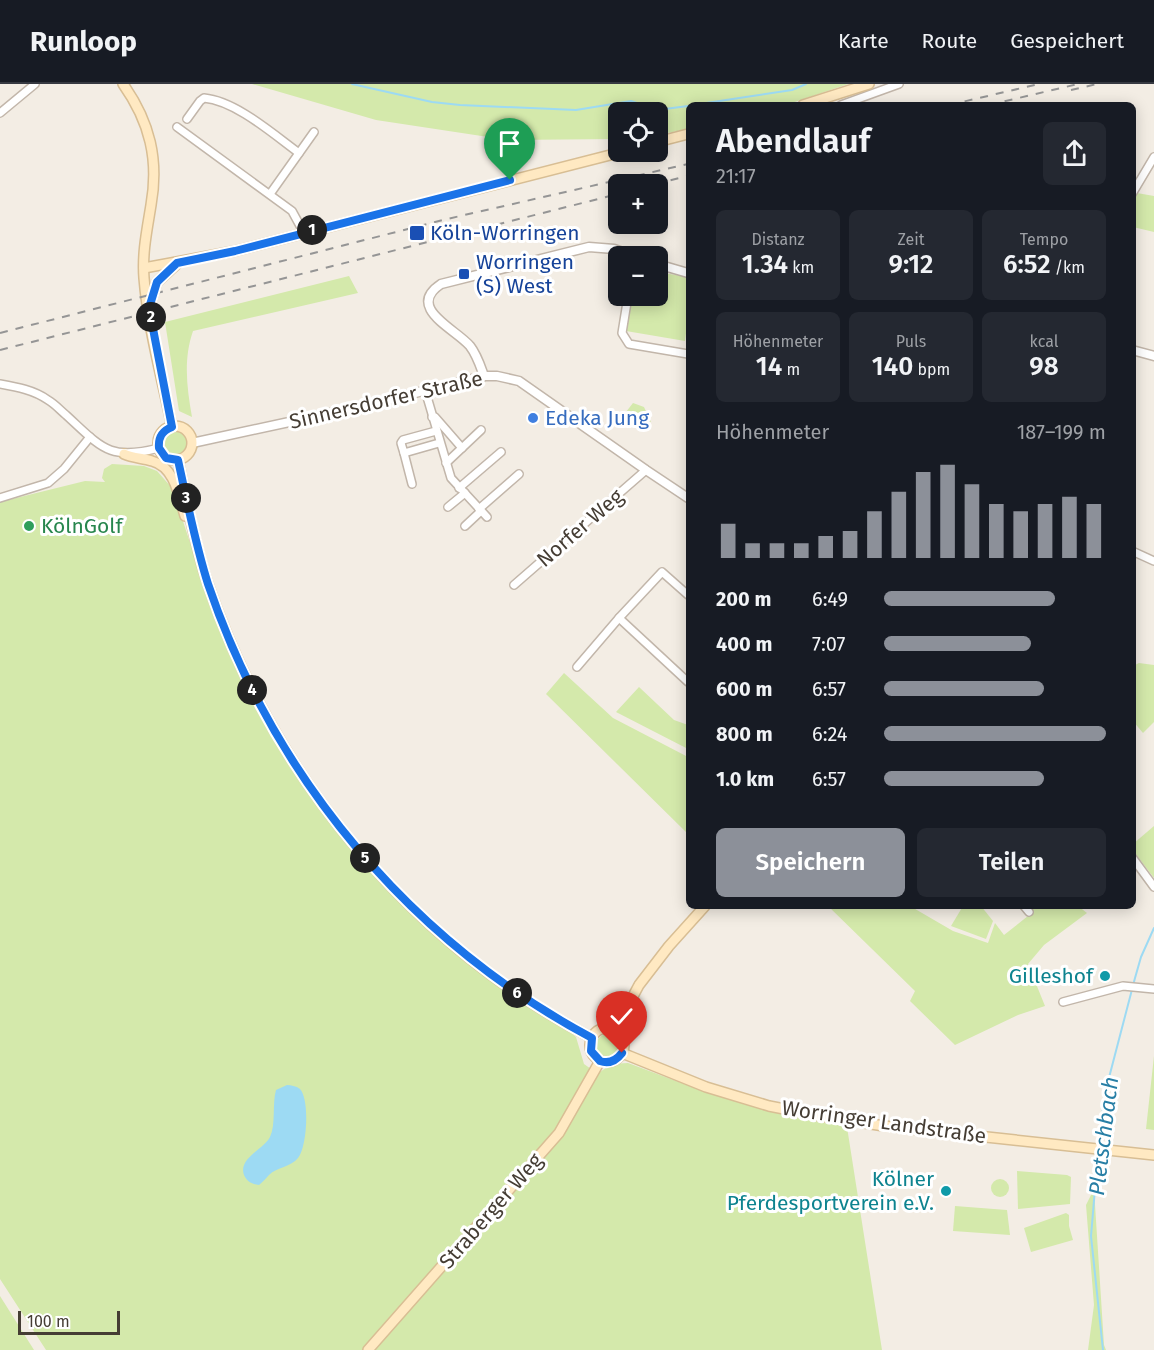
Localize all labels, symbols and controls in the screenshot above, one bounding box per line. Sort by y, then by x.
text: Runloop [30,25,137,58]
text: Karte [838,28,889,54]
text: Route [922,28,977,54]
text: Gespeichert [1010,28,1124,54]
map controls [608,102,668,306]
button: locate [608,102,668,162]
pin [484,118,535,180]
text: Abendlauf [716,121,870,161]
button: share [1043,122,1106,185]
icon: arrive [493,127,526,160]
text: 21:17 [716,164,756,188]
button: + [608,174,668,234]
pin: 1 [297,215,327,245]
text: 1 [308,220,316,239]
place label: Köln-Worringen [430,220,579,246]
marker: Köln-Worringen [408,224,426,242]
text: Distanz [751,230,805,249]
text: Zeit [897,230,925,249]
text: Tempo [1020,230,1068,249]
button: − [608,246,668,306]
place label: Worringen (S) West [476,249,574,299]
text: 1.34 [742,249,788,280]
text: 9:12 [889,249,933,280]
text: 6:52 [1003,249,1051,280]
text: km [788,258,814,277]
text: /km [1051,258,1085,277]
marker: Worringen (S) West [457,267,471,281]
pin: 2 [136,302,166,332]
text: 2 [147,307,155,326]
text: Höhenmeter [733,332,823,351]
text: Puls [896,332,926,351]
text: kcal [1030,332,1058,351]
text: 14 [756,351,782,382]
text: 140 [872,351,913,382]
text: 98 [1029,351,1059,382]
text: m [782,360,800,379]
text: bpm [913,360,950,379]
street label: Sinnersdorfer Straße [287,365,485,435]
place label: Edeka Jung [545,405,649,431]
marker: Edeka Jung [526,411,540,425]
text: Höhenmeter [716,420,829,444]
text: 187–199 m [1017,420,1106,444]
pin: 3 [171,483,201,513]
street label: Norfer Weg [531,483,629,573]
text: 3 [182,488,190,507]
place label: KölnGolf [41,513,124,539]
marker: KölnGolf [22,519,36,533]
text: 200 m [716,587,771,611]
text: 6:49 [812,587,848,611]
text: 400 m [716,632,772,656]
text: 7:07 [812,632,845,656]
pin: 4 [237,675,267,705]
text: 600 m [716,677,772,701]
text: 6:57 [812,677,846,701]
text: 4 [247,680,257,699]
text: 800 m [716,722,773,746]
text: 6:24 [812,722,847,746]
text: 1.0 km [716,767,774,791]
text: 6:57 [812,767,846,791]
button: Speichern [716,828,905,897]
button: Teilen [917,828,1106,897]
pin: 5 [350,843,380,873]
text: 5 [361,848,369,867]
place label: Gilleshof [1009,963,1095,989]
marker: Gilleshof [1098,969,1112,983]
pin: 6 [502,978,532,1008]
text: 6 [512,983,522,1002]
pin [596,991,647,1053]
icon: check [605,1000,638,1033]
water label: Pletschbach [1083,1075,1124,1197]
street label: Worringer Landstraße [780,1095,988,1149]
street label: Straberger Weg [434,1148,548,1274]
place label: Kölner Pferdesportverein e.V. [727,1166,934,1216]
marker: Kölner Pferdesportverein e.V. [939,1184,953,1198]
scale bar [18,1308,120,1336]
text: 100 m [27,1312,70,1331]

